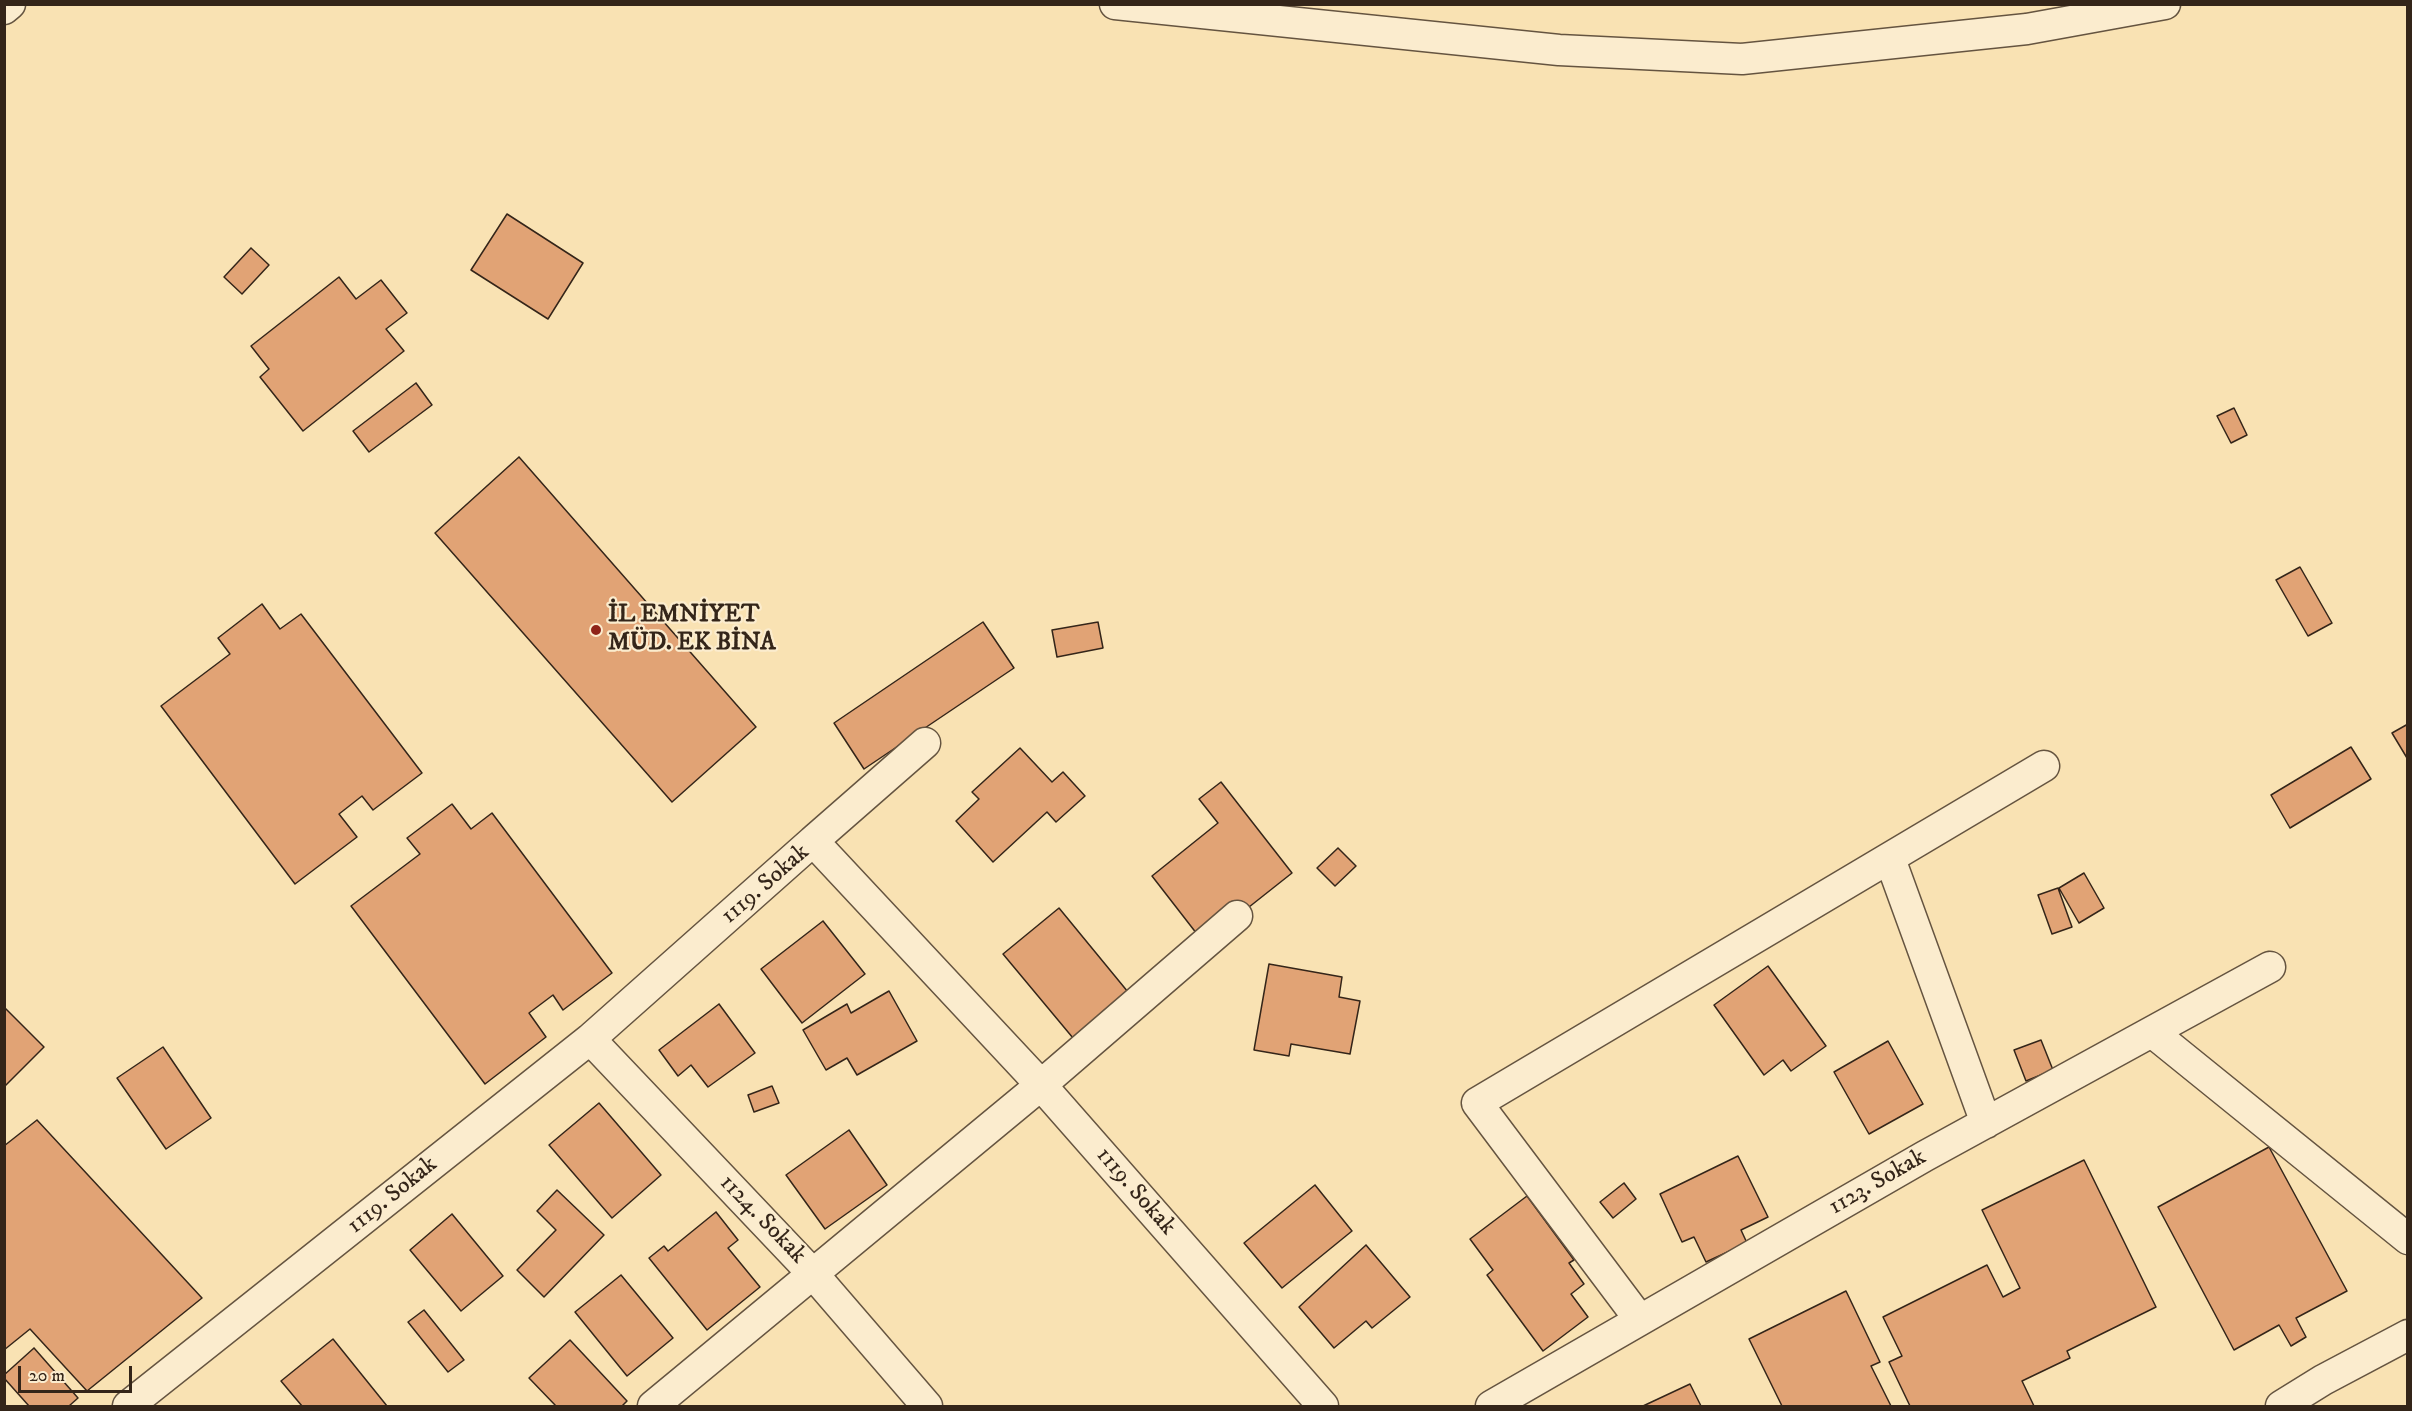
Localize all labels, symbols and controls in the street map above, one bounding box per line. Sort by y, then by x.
place label: İL EMNİYET MÜD. EK BİNA [608,602,775,658]
marker: İL EMNİYET MÜD. EK BİNA [589,623,603,637]
street label: 1119. Sokak [716,839,816,931]
street label: 1119. Sokak [1089,1142,1181,1242]
street label: 1123. Sokak [1824,1144,1932,1222]
street label: 1119. Sokak [342,1151,444,1241]
street label: 1124. Sokak [712,1169,812,1271]
scale bar [21,1354,135,1392]
text: 20 m [29,1365,65,1387]

